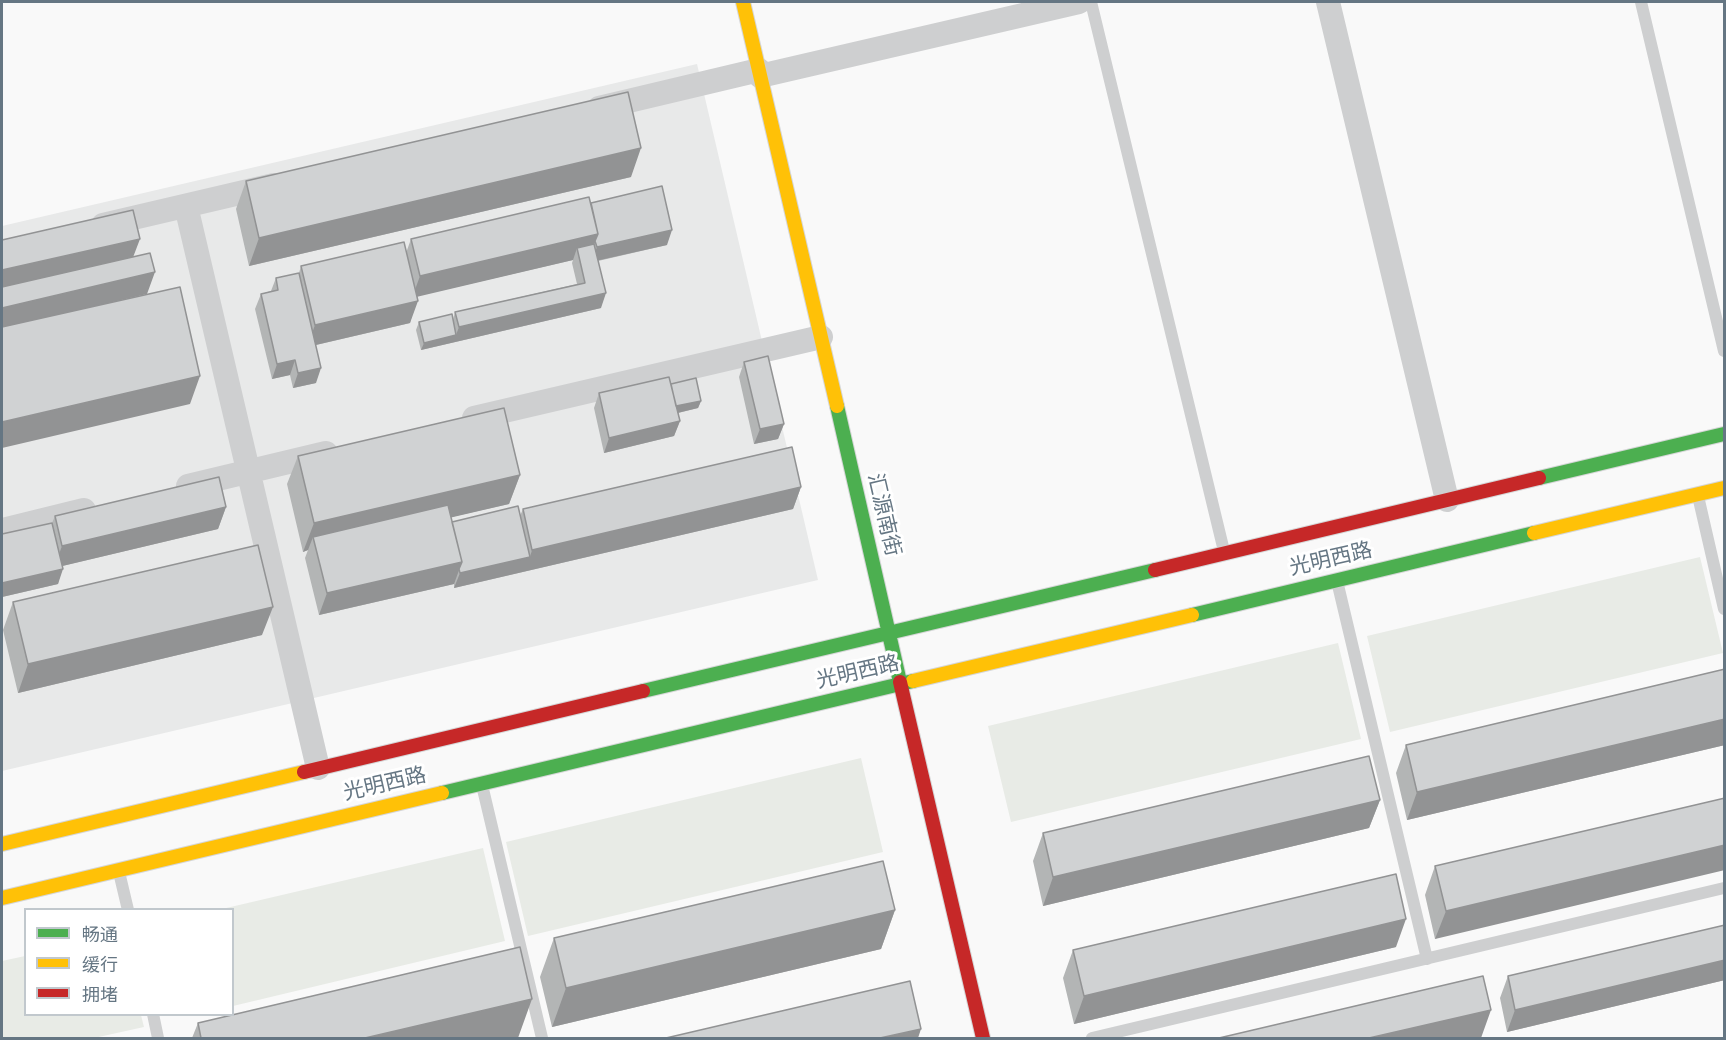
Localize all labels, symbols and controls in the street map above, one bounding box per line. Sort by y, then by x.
street label: 汇源南街 [861,471,905,559]
street label: 光明西路 [1287,538,1375,582]
street label: 光明西路 [814,651,902,695]
street label: 光明西路 [341,763,429,807]
legend [24,908,234,1016]
text: 畅通 [82,924,118,945]
text: 缓行 [82,954,118,975]
text: 拥堵 [82,984,118,1005]

